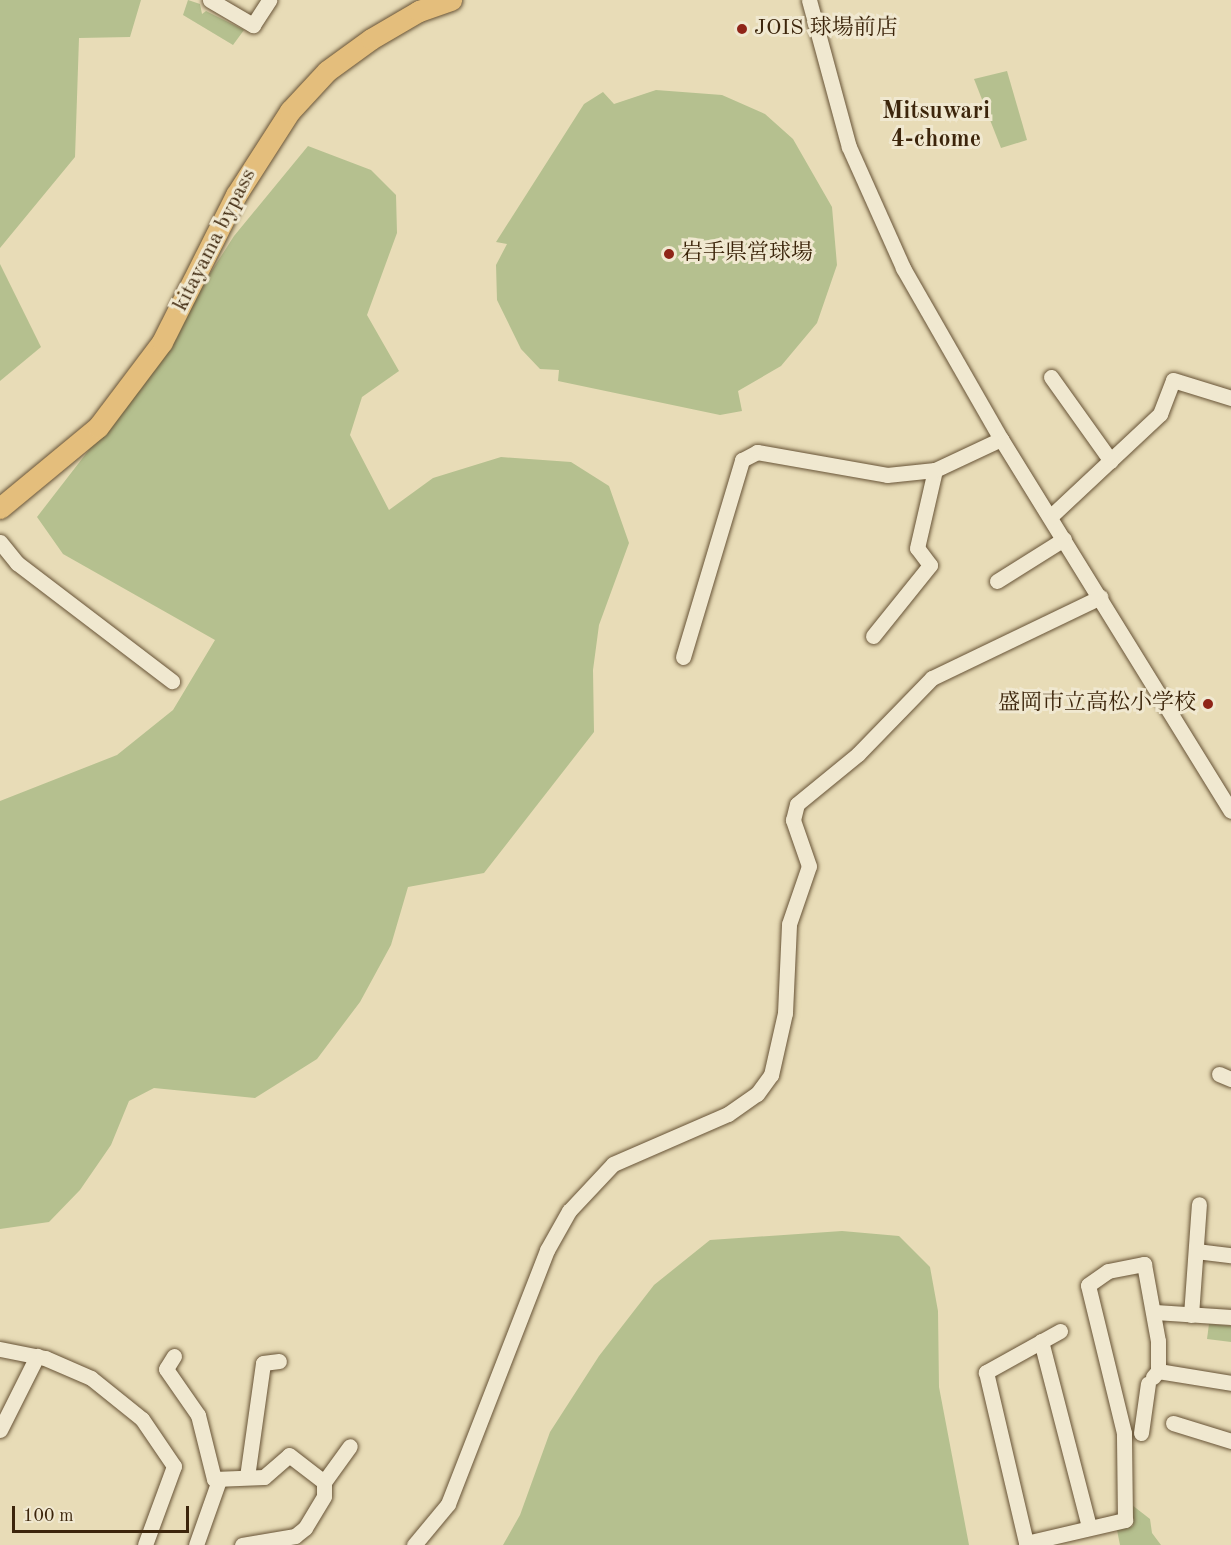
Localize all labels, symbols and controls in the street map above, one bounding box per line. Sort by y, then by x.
place label: JOIS 球場前店 [754,16,898,42]
marker: JOIS 球場前店 [735,22,749,36]
district label: Mitsuwari 4-chome [882,99,990,155]
street label: kitayama bypass [168,164,262,316]
place label: 岩手県営球場 [681,241,813,267]
marker: 岩手県営球場 [662,247,676,261]
place label: 盛岡市立高松小学校 [998,691,1196,717]
marker: 盛岡市立高松小学校 [1201,697,1215,711]
scale bar [15,1494,192,1532]
text: 100 m [23,1507,74,1525]

